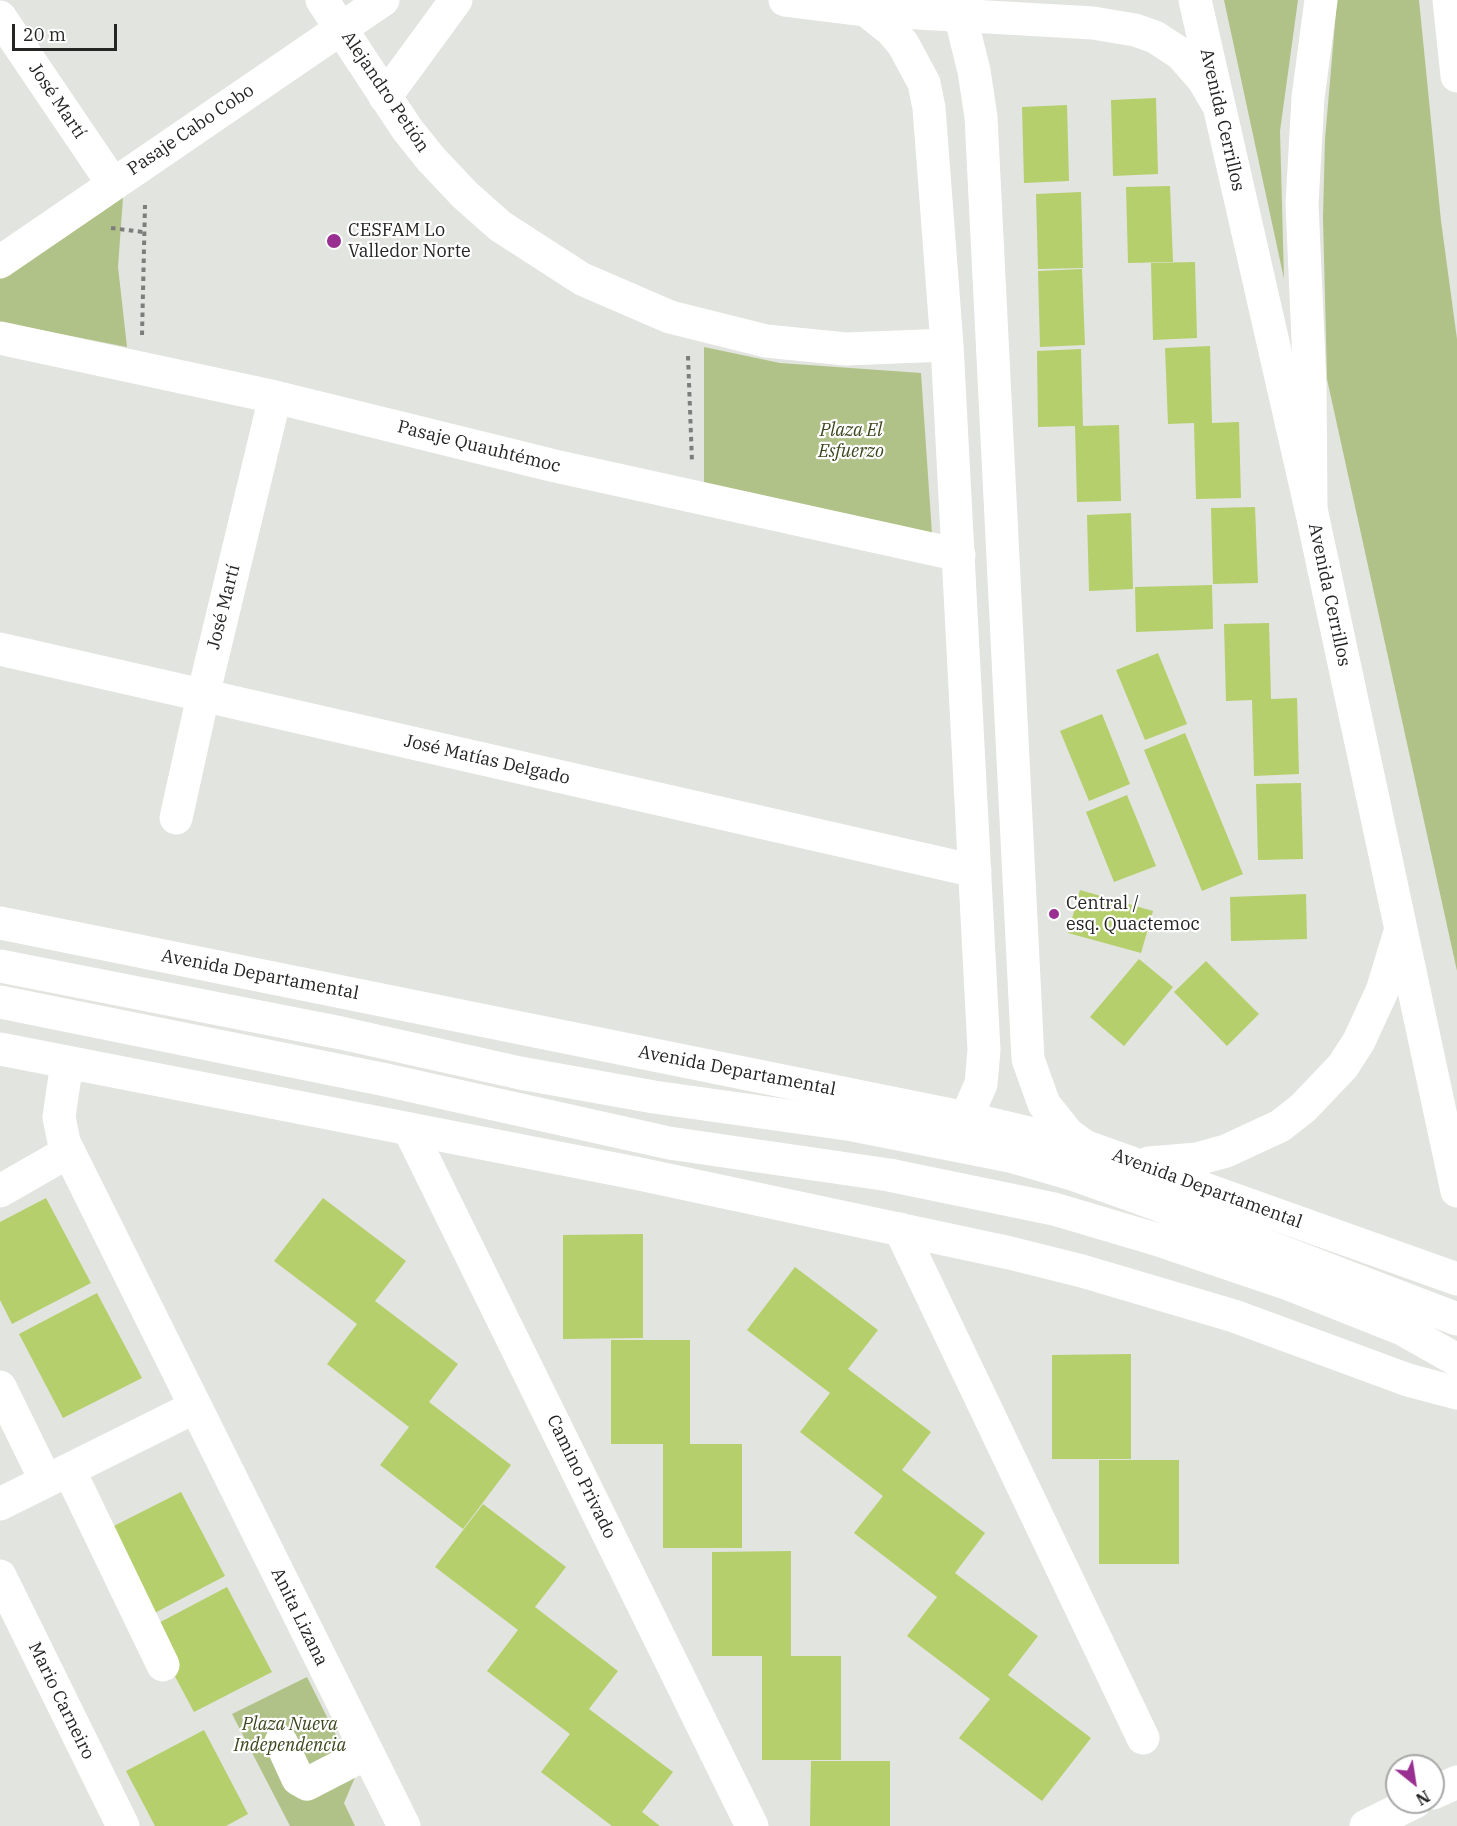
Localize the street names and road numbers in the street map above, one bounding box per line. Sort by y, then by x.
street label: Alejandro Petión [336,27,434,157]
street label: Avenida Cerrillos [1195,47,1249,193]
street label: José Martí [24,59,90,143]
street label: Pasaje Cabo Cobo [124,80,258,180]
street label: Pasaje Quauhtémoc [395,416,563,478]
street label: Avenida Cerrillos [1303,522,1355,668]
street label: José Martí [203,562,245,652]
street label: José Matías Delgado [402,730,572,790]
street label: Avenida Departamental [159,945,361,1005]
street label: Avenida Departamental [636,1041,838,1101]
street label: Avenida Departamental [1109,1145,1305,1233]
street label: Camino Privado [542,1412,620,1542]
street label: Anita Lizana [266,1564,332,1670]
street label: Mario Carneiro [23,1639,99,1763]

